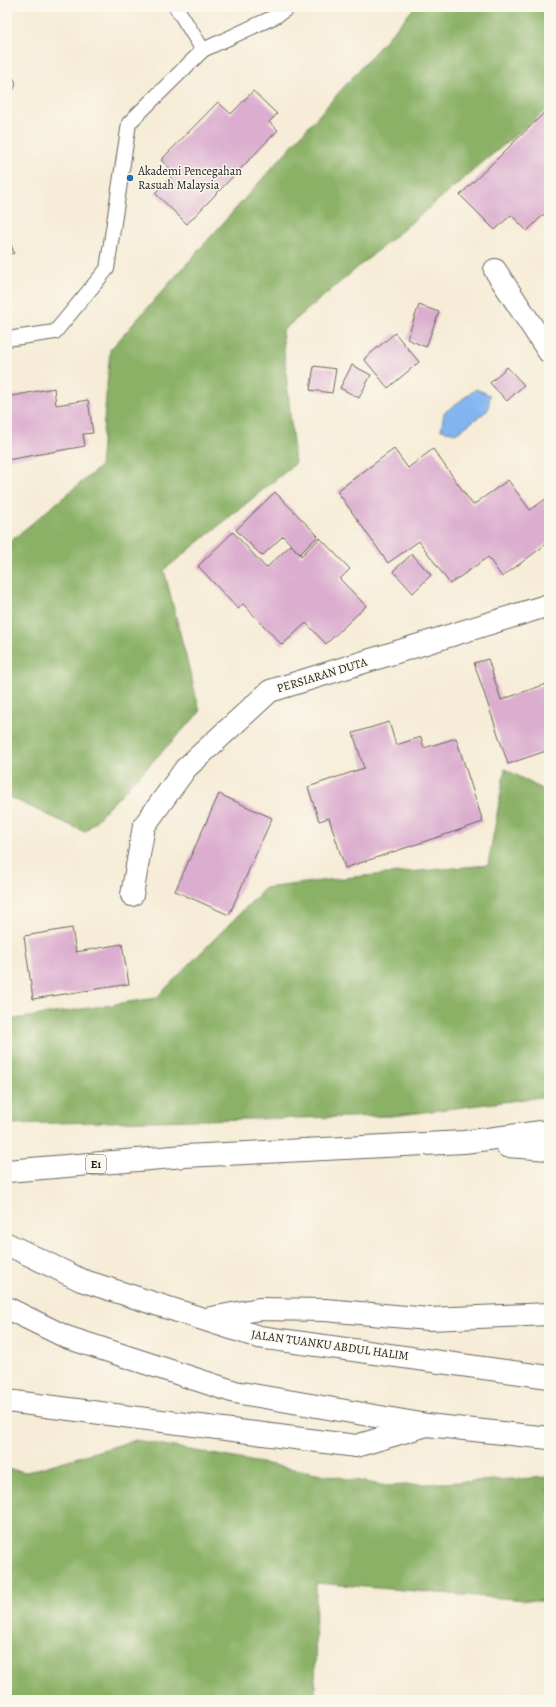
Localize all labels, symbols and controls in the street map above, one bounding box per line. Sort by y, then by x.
place label: Akademi Pencegahan Rasuah Malaysia [137,163,242,193]
marker: Akademi Pencegahan Rasuah Malaysia [125,173,135,183]
street label: PERSIARAN DUTA [275,653,370,696]
road number: E1 [86,1155,106,1173]
street label: JALAN TUANKU ABDUL HALIM [250,1326,410,1364]

